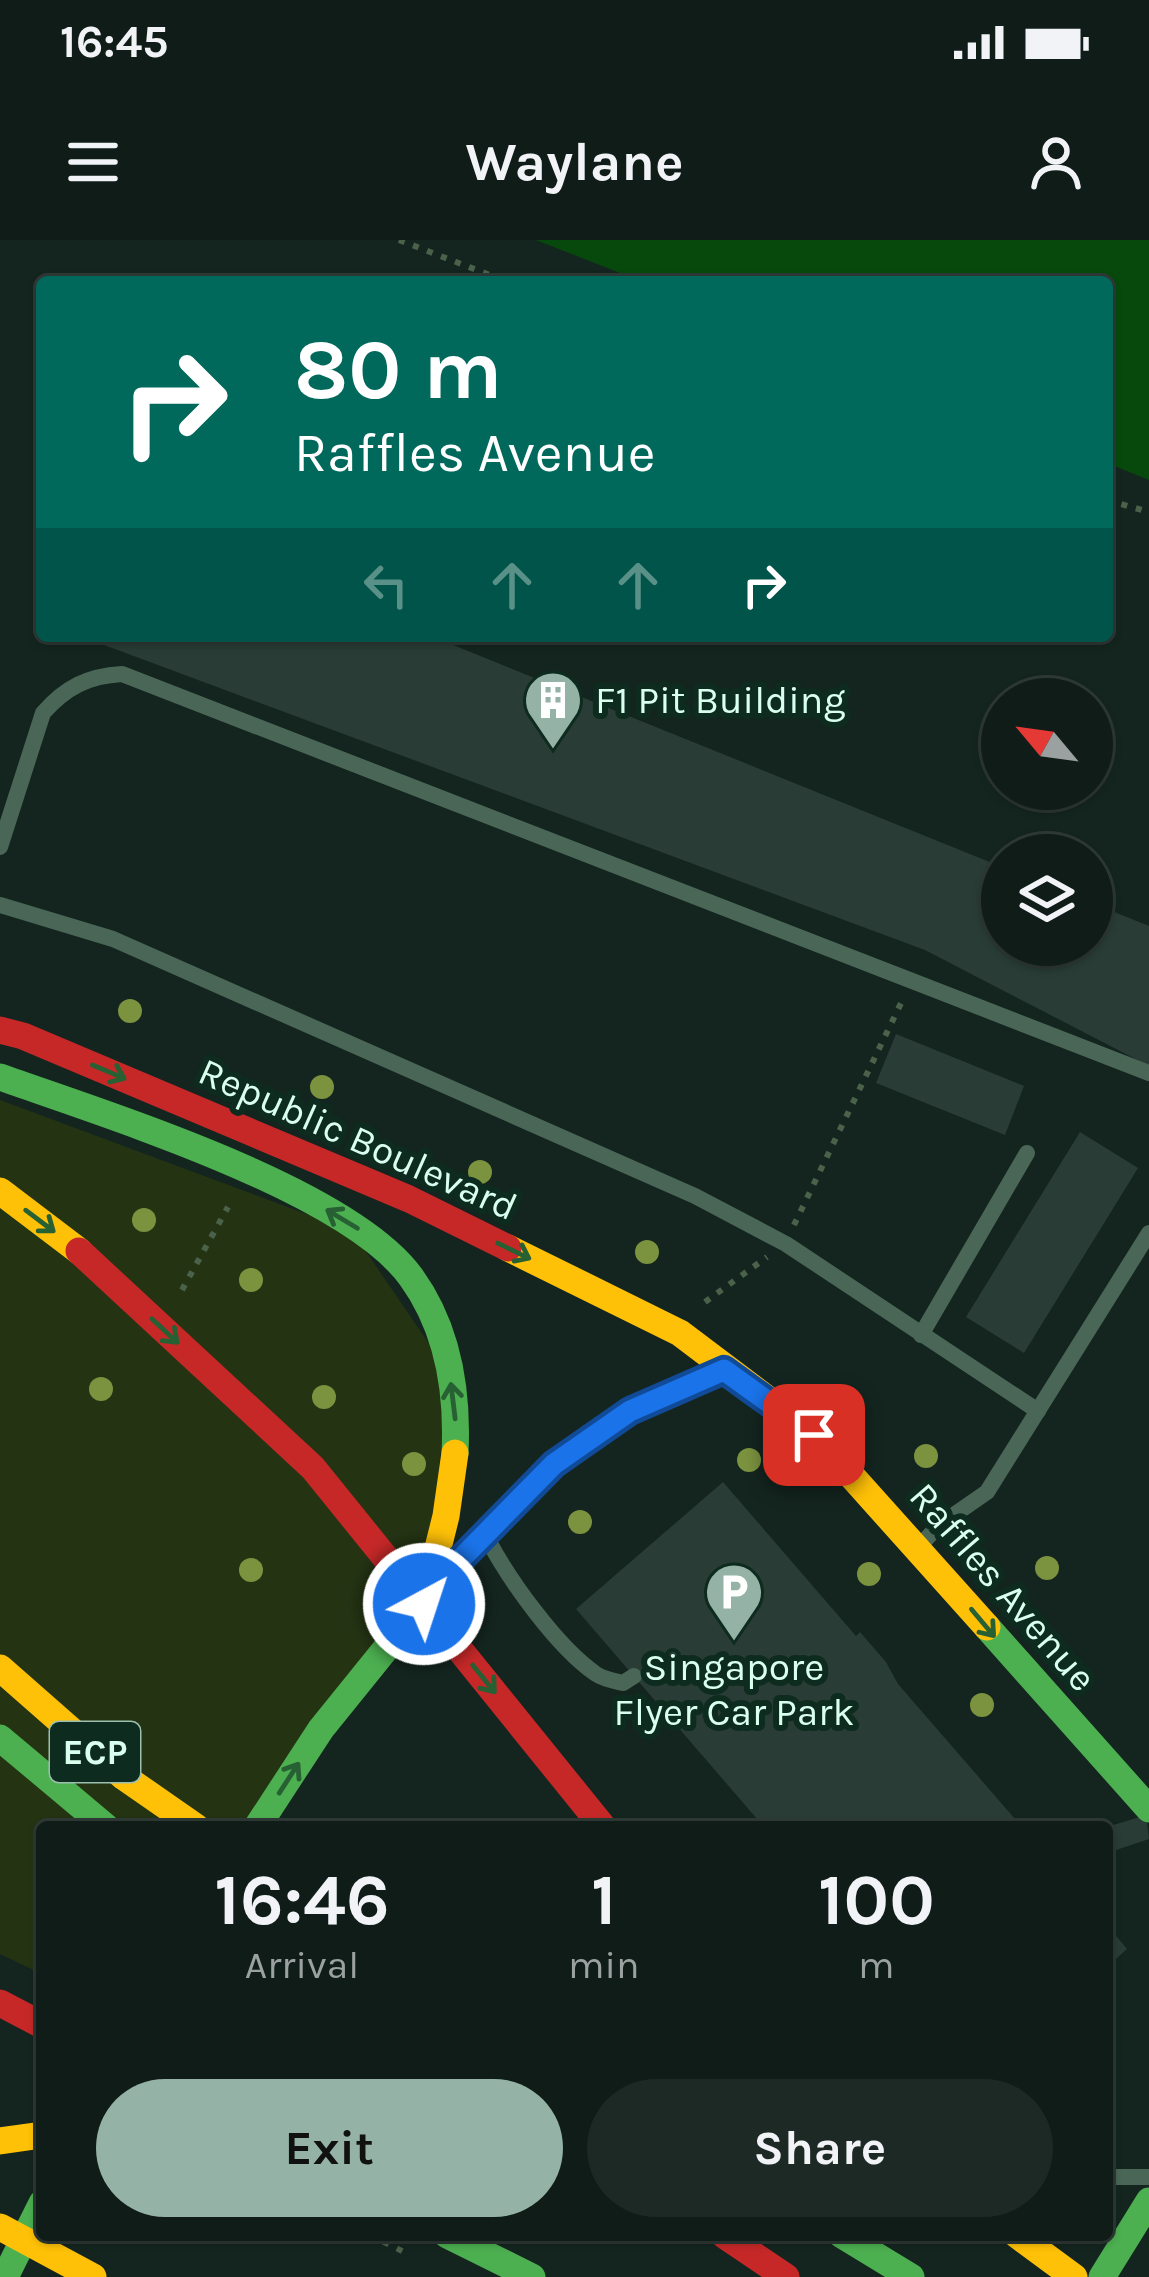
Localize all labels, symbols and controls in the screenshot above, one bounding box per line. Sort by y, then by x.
text: 16:45 [60,16,168,68]
icon: menu [60,129,126,195]
icon: person [1023,129,1089,195]
text: Waylane [465,130,684,194]
text: 80 m [294,321,502,419]
icon: right [96,324,252,480]
text: Raffles Avenue [294,421,656,485]
icon: left [353,552,419,618]
icon: ahead [479,552,545,618]
icon: ahead [605,552,671,618]
icon: right [731,552,797,618]
building icon: F1 Pit Building [522,669,584,751]
place label: F1 Pit Building [595,677,845,723]
north arrow [981,678,1113,810]
map controls [981,678,1113,966]
button: layers [981,834,1113,966]
street label: Republic Boulevard [192,1048,524,1230]
one-way arrow [90,1063,126,1085]
one-way arrow [326,1207,360,1231]
one-way arrow [23,1208,55,1234]
one-way arrow [495,1240,531,1263]
one-way arrow [150,1316,179,1344]
one-way arrow [442,1382,464,1421]
pin [763,1384,865,1486]
icon: arrive [781,1402,847,1468]
street label: Raffles Avenue [900,1473,1106,1701]
position arrow [361,1541,487,1667]
parking icon: Singapore Flyer Car Park [703,1561,765,1643]
one-way arrow [968,1607,996,1638]
place label: Singapore Flyer Car Park [614,1644,854,1735]
one-way arrow [471,1663,497,1695]
road number: ECP [50,1722,140,1782]
one-way arrow [277,1761,302,1795]
text: 16:46 [214,1858,390,1942]
text: 1 [591,1858,617,1942]
text: 100 [818,1858,935,1942]
text: Arrival [245,1942,359,1988]
text: min [568,1942,640,1988]
text: m [858,1942,895,1988]
button: Exit [96,2079,563,2217]
button: Share [587,2079,1053,2217]

